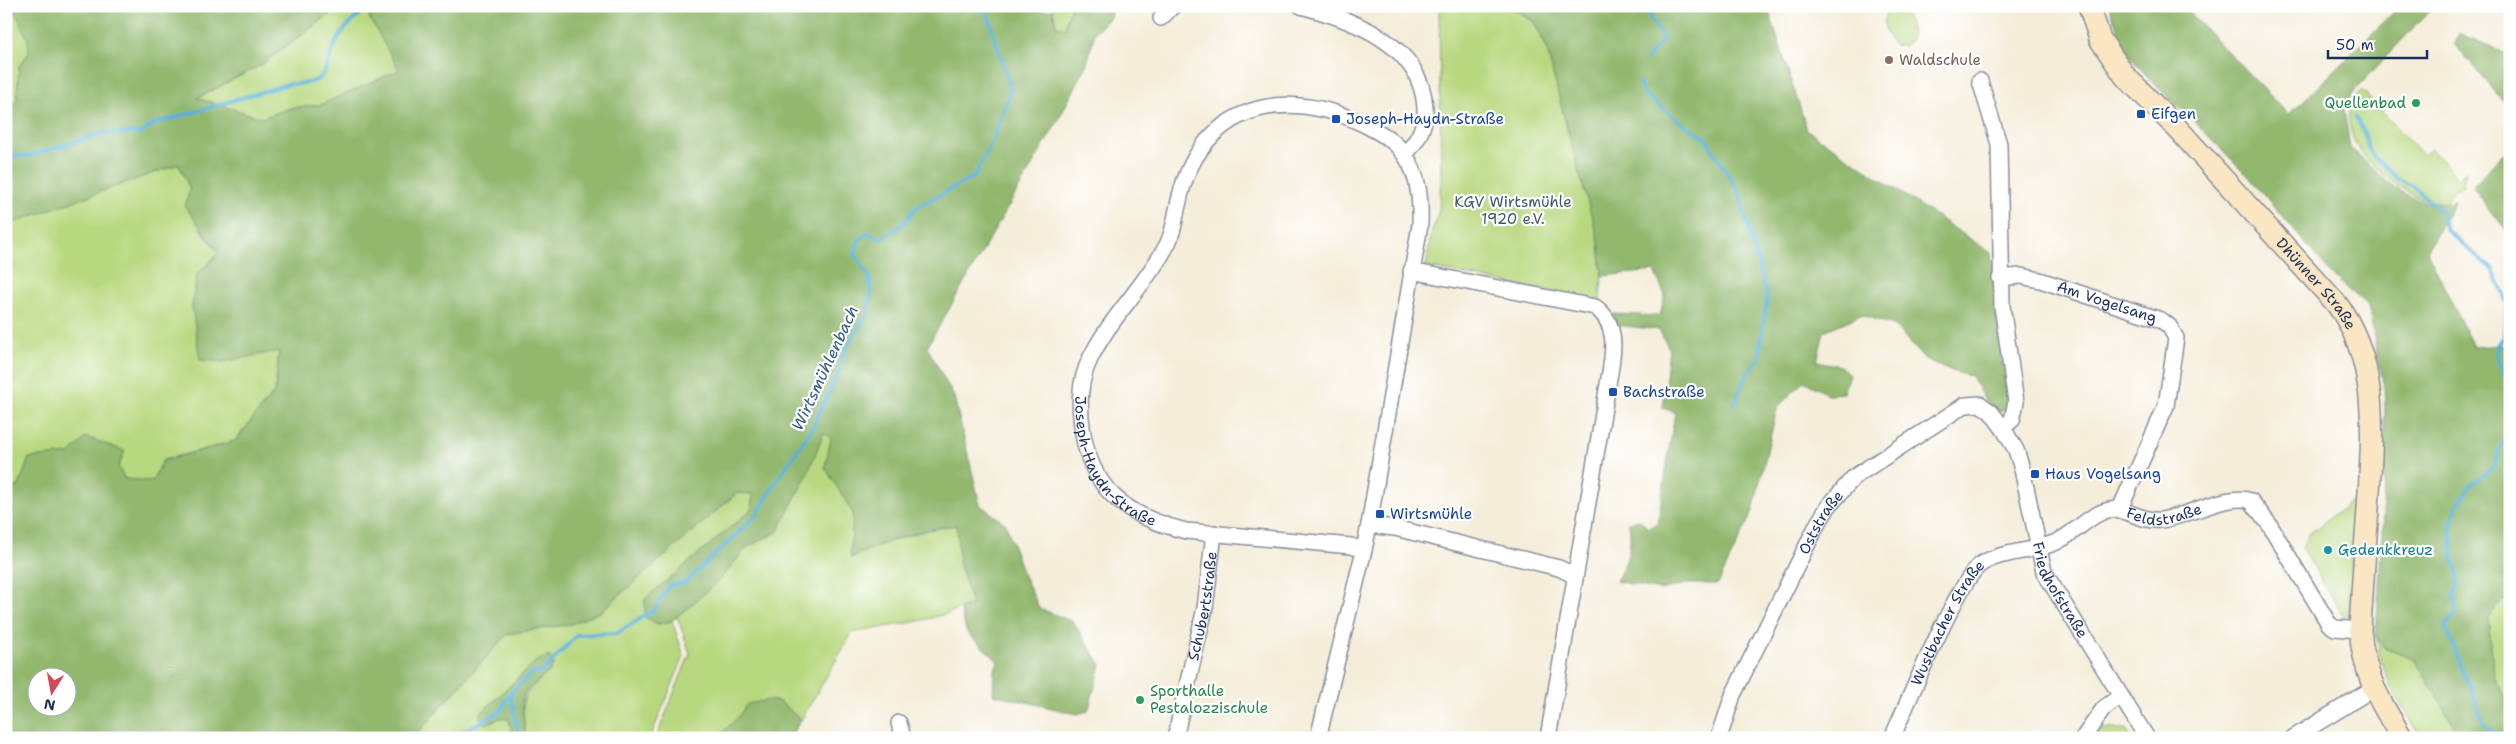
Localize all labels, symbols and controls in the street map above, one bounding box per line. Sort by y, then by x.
scale bar [2328,28,2427,60]
text: 50 m [2336,35,2374,55]
place label: Waldschule [1899,50,1981,70]
marker: Waldschule [1883,54,1895,66]
place label: Quellenbad [2324,93,2406,113]
marker: Quellenbad [2410,97,2422,109]
place label: Eifgen [2151,104,2196,124]
marker: Eifgen [2135,108,2147,120]
place label: Joseph-Haydn-Straße [1346,109,1504,129]
marker: Joseph-Haydn-Straße [1330,113,1342,125]
park label: KGV Wirtsmühle 1920 e.V. [1454,192,1572,229]
street label: Dhünner Straße [2272,234,2361,333]
street label: Am Vogelsang [2054,276,2159,328]
water label: Wirtsmühlenbach [787,302,863,434]
place label: Bachstraße [1623,382,1705,402]
marker: Bachstraße [1607,386,1619,398]
street label: Joseph-Haydn-Straße [1070,396,1159,531]
place label: Haus Vogelsang [2045,464,2161,484]
marker: Haus Vogelsang [2029,468,2041,480]
street label: Oststraße [1794,486,1848,558]
street label: Feldstraße [2124,499,2204,530]
place label: Wirtsmühle [1390,504,1472,524]
marker: Wirtsmühle [1374,508,1386,520]
street label: Friedhofstraße [2028,540,2093,642]
place label: Gedenkkreuz [2338,540,2433,560]
marker: Gedenkkreuz [2322,544,2334,556]
street label: Schubertstraße [1183,550,1222,663]
street label: Wustbacher Straße [1906,555,1989,689]
north arrow [28,666,78,716]
place label: Sporthalle Pestalozzischule [1150,681,1268,718]
marker: Sporthalle Pestalozzischule [1134,694,1146,706]
text: N [42,695,57,715]

